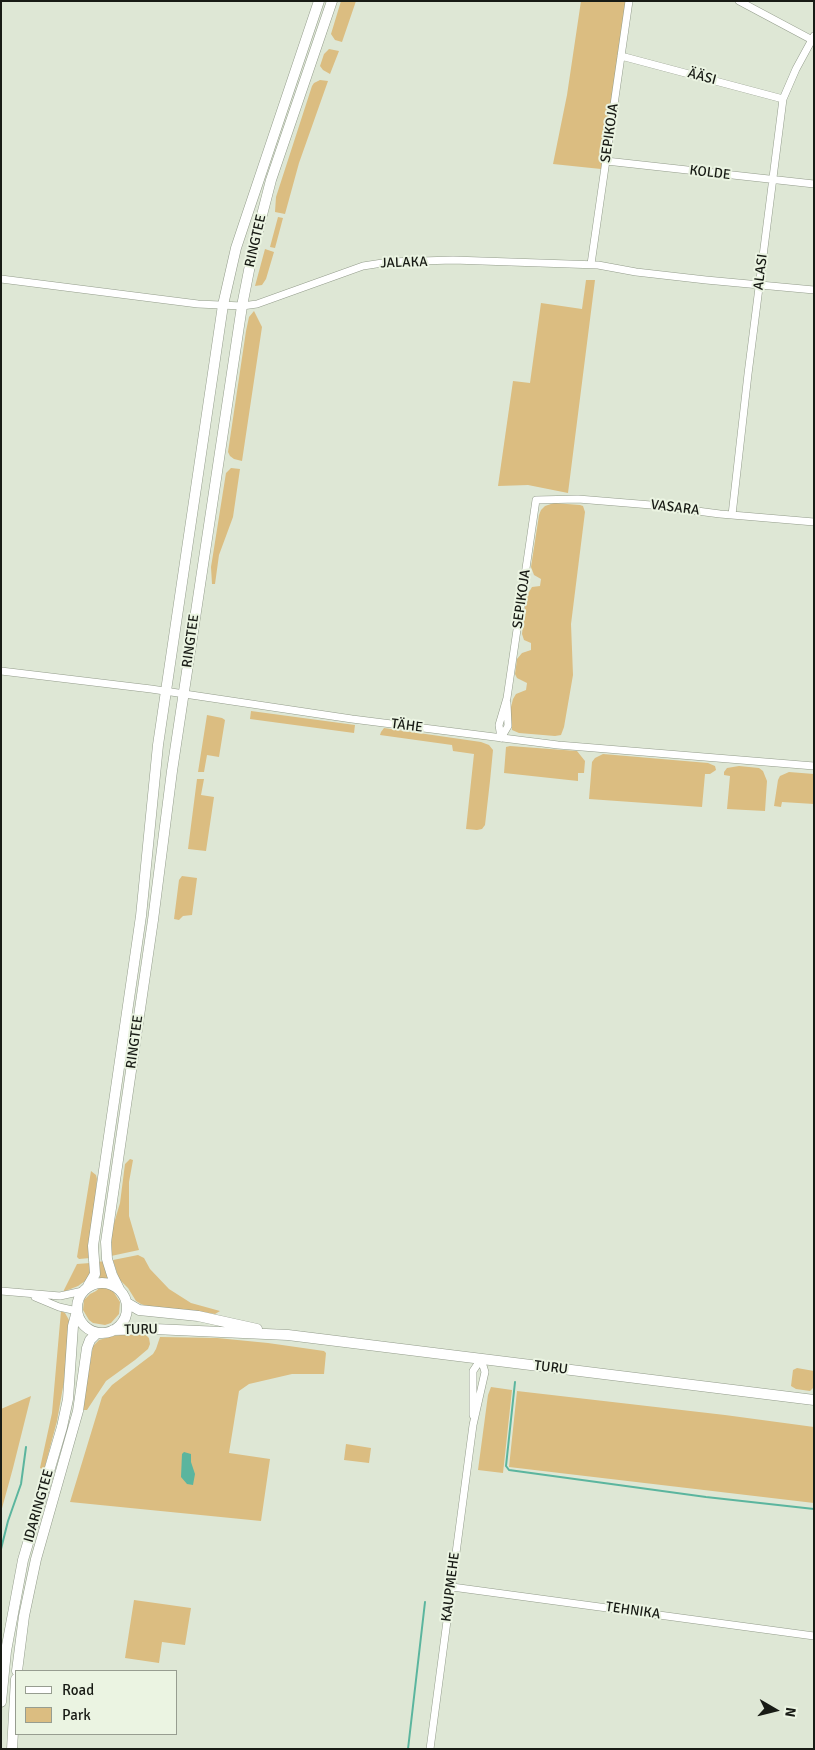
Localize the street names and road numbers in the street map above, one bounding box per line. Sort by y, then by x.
street label: ÄÄSI [686,65,718,89]
street label: SEPIKOJA [598,102,622,164]
street label: KOLDE [688,162,732,184]
street label: RINGTEE [242,213,270,269]
street label: ALASI [750,253,772,291]
street label: JALAKA [380,254,428,272]
street label: VASARA [650,497,700,519]
street label: SEPIKOJA [510,568,534,630]
street label: RINGTEE [179,613,203,669]
street label: TÄHE [390,716,424,736]
street label: RINGTEE [123,1014,147,1070]
street label: TURU [124,1321,158,1339]
street label: TURU [533,1358,569,1378]
street label: IDARINGTEE [21,1467,57,1545]
street label: KAUPMEHE [438,1551,464,1623]
street label: TEHNIKA [605,1599,661,1623]

